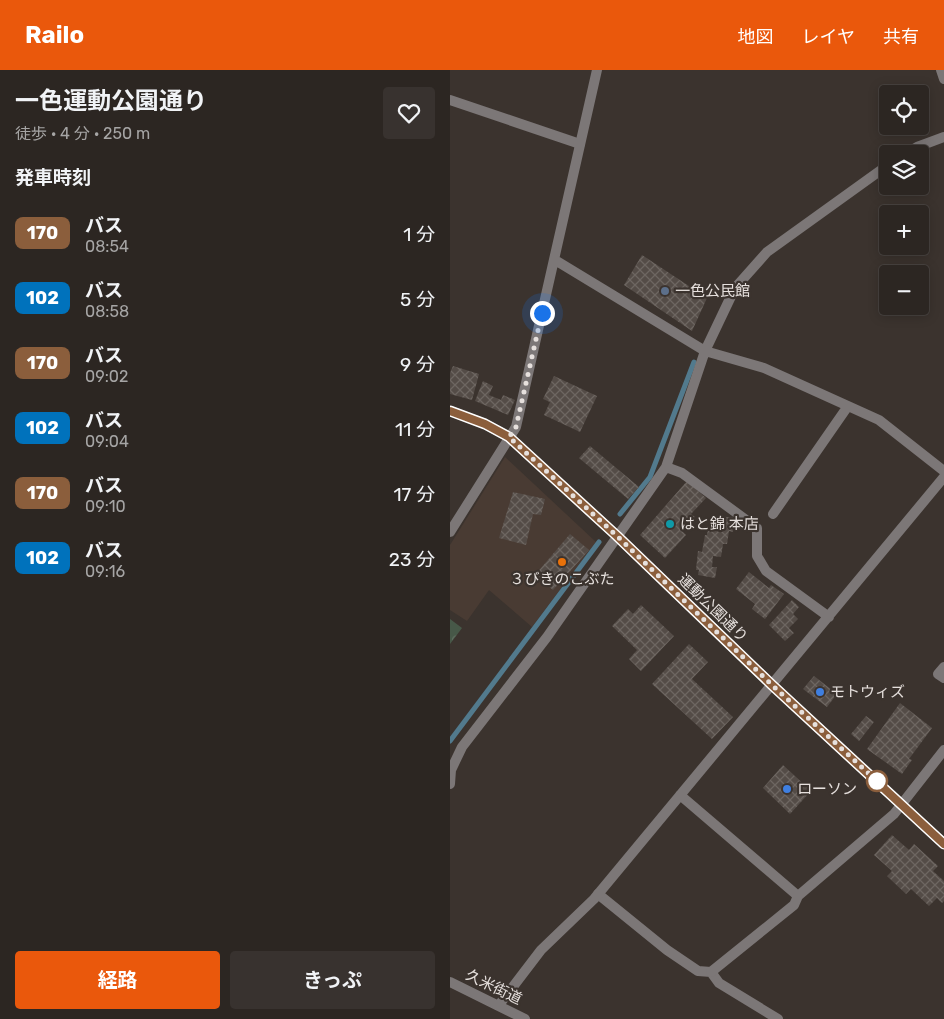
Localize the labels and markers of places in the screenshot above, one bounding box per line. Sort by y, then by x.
place label: 一色公民館 [675,282,750,300]
marker: 一色公民館 [659,285,671,297]
place label: はと錦 本店 [680,515,759,533]
marker: はと錦 本店 [664,518,676,530]
marker: ３びきのこぶた [556,556,568,568]
place label: ３びきのこぶた [509,570,615,588]
place label: モトウィズ [830,683,905,701]
marker: モトウィズ [814,686,826,698]
unlabelled marker [866,770,888,792]
place label: ローソン [797,780,857,798]
marker: ローソン [781,783,793,795]

